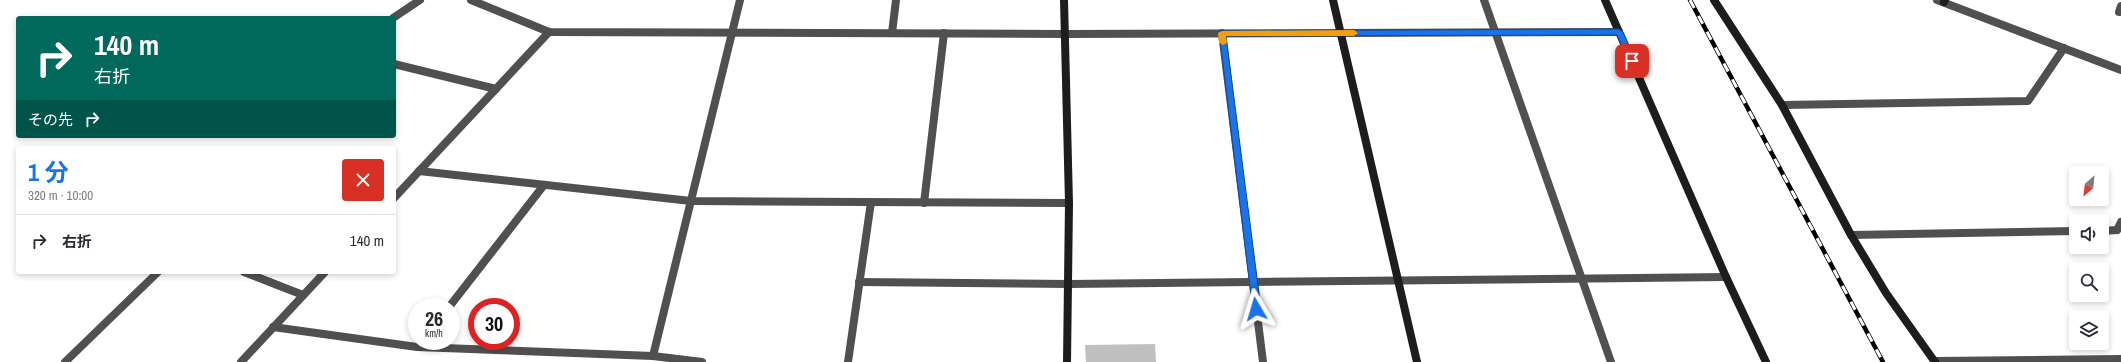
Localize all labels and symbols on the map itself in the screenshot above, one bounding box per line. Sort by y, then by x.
pin [1615,44,1649,78]
north arrow [2069,166,2109,206]
position arrow [1235,288,1277,330]
speed limit sign: 30 [468,298,520,350]

